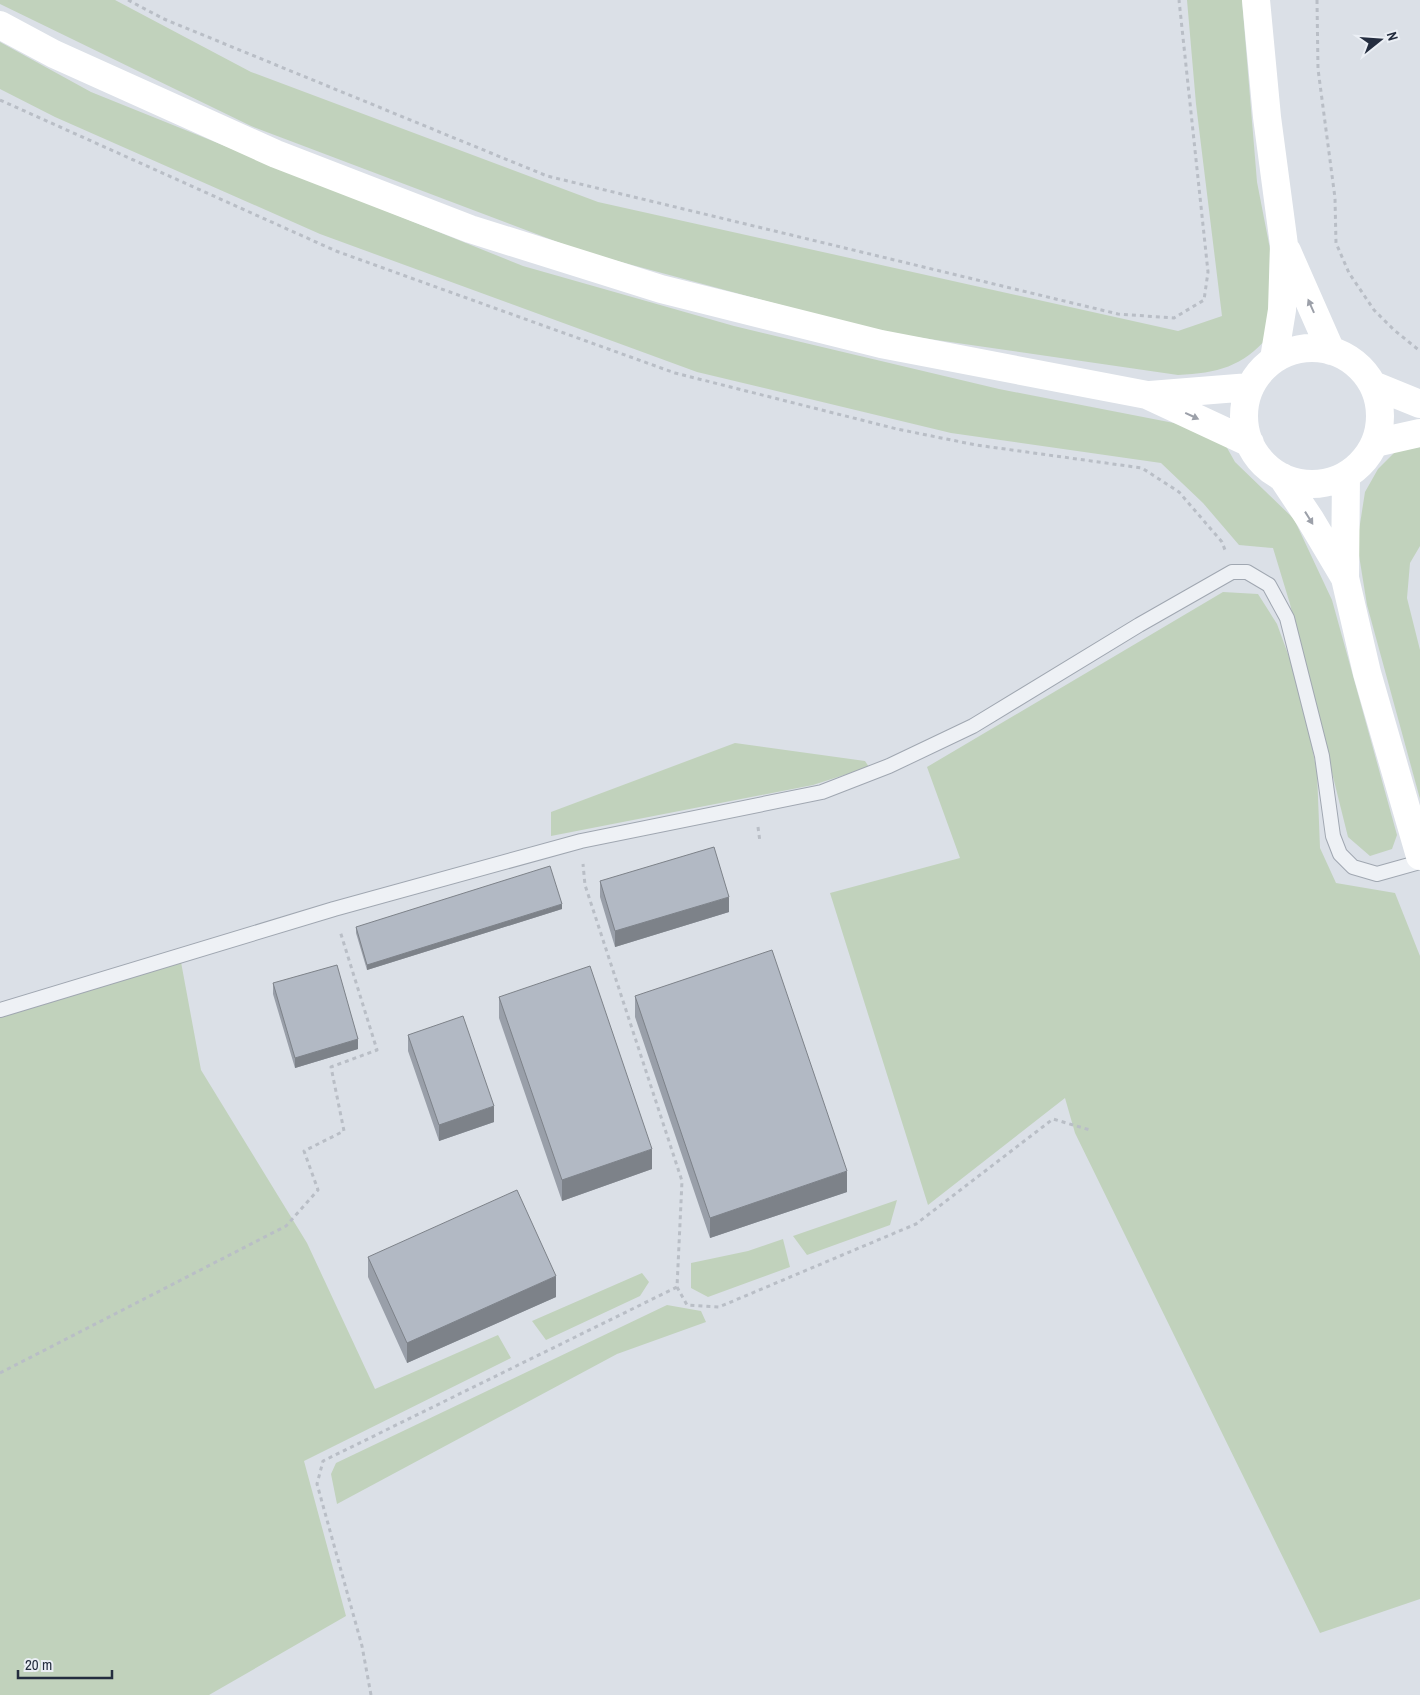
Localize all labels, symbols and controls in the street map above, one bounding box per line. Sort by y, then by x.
north arrow [1355,15,1405,65]
text: N [1383,30,1402,43]
one-way arrow [1307,299,1315,313]
one-way arrow [1184,411,1199,420]
one-way arrow [1305,511,1314,525]
scale bar [18,1648,111,1680]
text: 20 m [25,1654,52,1675]

